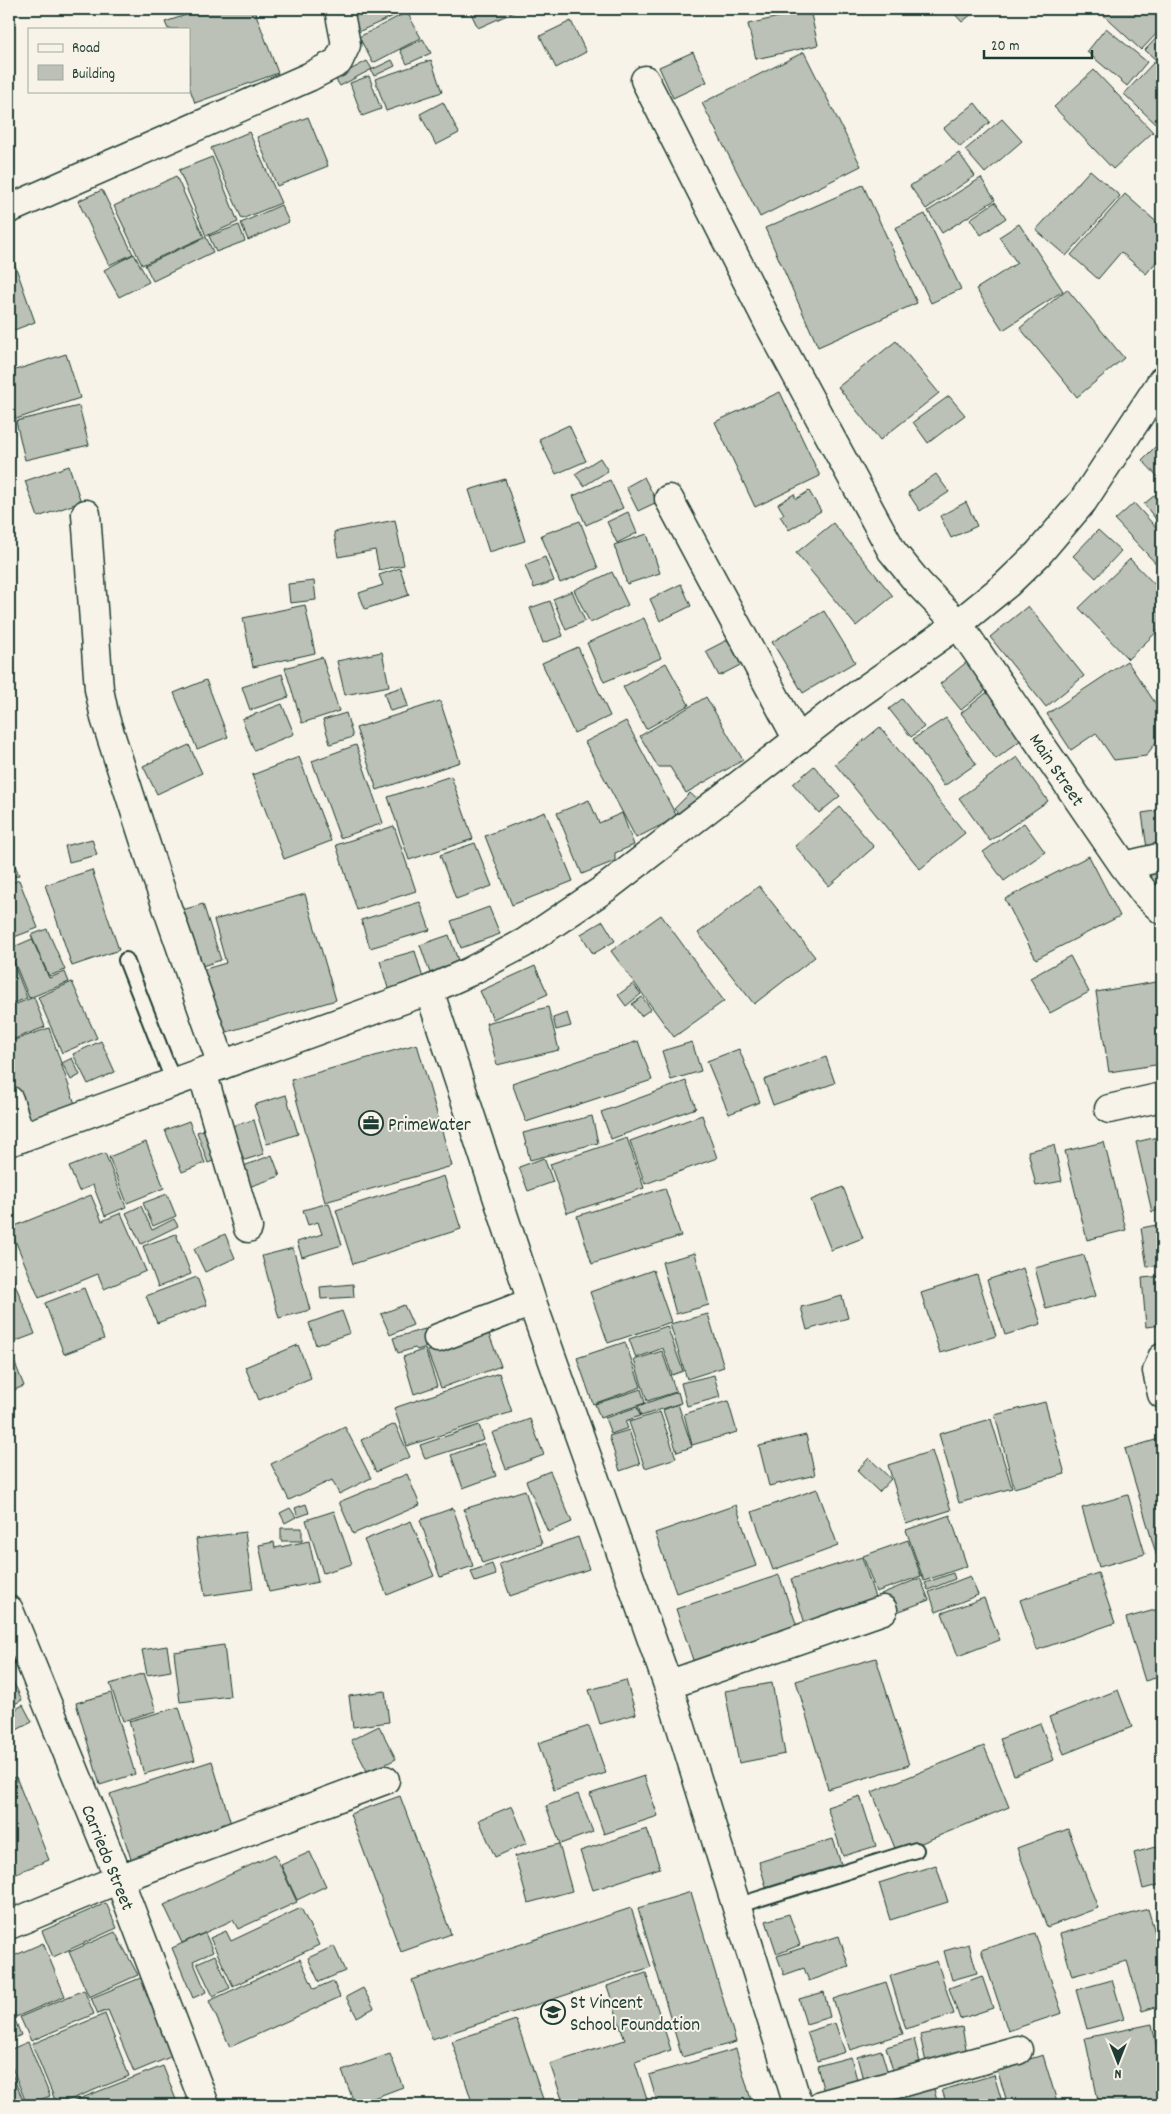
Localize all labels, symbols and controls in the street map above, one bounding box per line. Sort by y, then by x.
legend [28,28,190,92]
scale bar [984,28,1091,60]
text: 20 m [991,36,1019,58]
text: Road [72,38,100,60]
text: Building [72,64,115,86]
street label: Main Street [1021,729,1089,813]
office icon: PrimeWater [358,1110,384,1136]
place label: PrimeWater [388,1113,471,1140]
street label: Carriedo Street [72,1801,139,1915]
place label: St Vincent School Foundation [570,1991,700,2040]
school or university icon: St Vincent School Foundation [540,1999,566,2025]
north arrow [1094,2036,1144,2086]
text: N [1114,2063,1121,2083]

